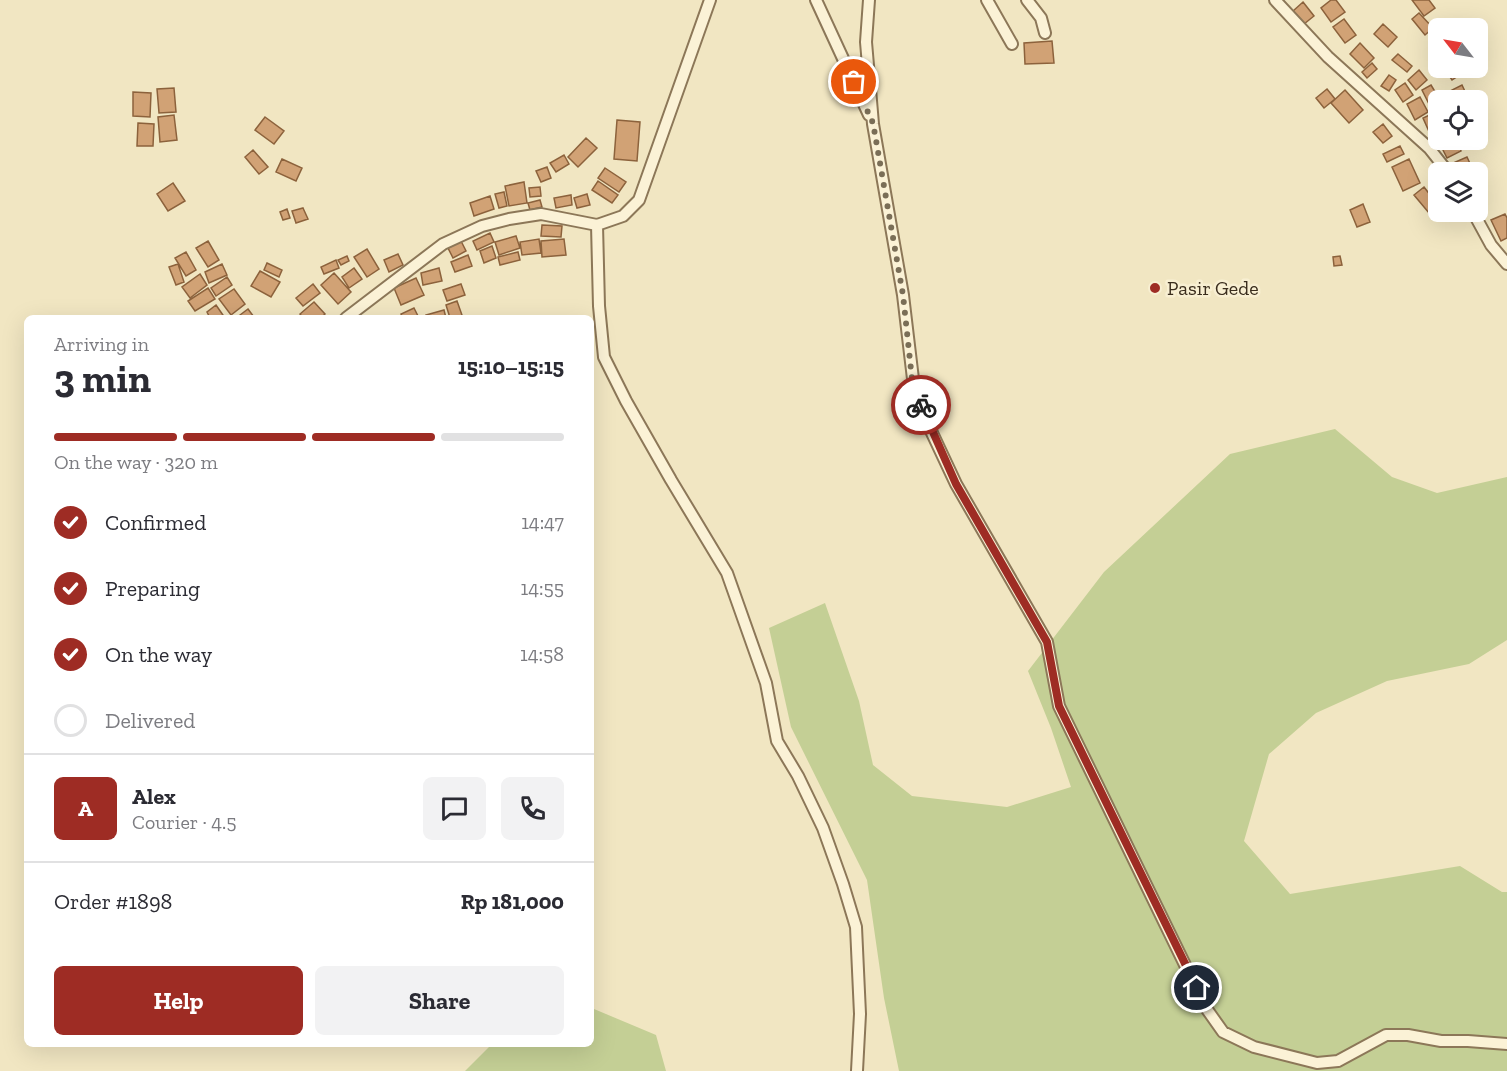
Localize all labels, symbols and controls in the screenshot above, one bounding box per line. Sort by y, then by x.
north arrow [1428,18,1488,78]
map controls [1428,18,1488,222]
pin [828,56,879,107]
icon: bag [837,65,870,98]
button: locate [1428,90,1488,150]
button: layers [1428,162,1488,222]
place label: Pasir Gede [1167,276,1259,300]
marker: Pasir Gede [1148,281,1162,295]
text: Arriving in [54,332,149,356]
text: 15:10–15:15 [458,353,564,380]
text: 3 min [54,355,151,402]
courier [891,375,951,435]
icon: bike [905,389,938,422]
text: On the way · 320 m [54,450,218,474]
icon: check [54,506,87,539]
text: Confirmed [105,509,206,536]
text: 14:47 [521,510,564,534]
icon: check [54,572,87,605]
text: Preparing [105,575,200,602]
text: 14:55 [521,576,564,600]
icon: check [54,638,87,671]
text: On the way [105,641,212,668]
text: 14:58 [520,642,564,666]
text: Delivered [105,707,195,734]
button: chat [423,777,486,840]
button: phone [501,777,564,840]
text: Alex [132,783,176,810]
text: A [78,795,93,822]
text: Courier · 4.5 [132,810,237,834]
text: Order #1898 [54,888,172,915]
text: Rp 181,000 [461,888,564,915]
pin [1171,962,1222,1013]
button: Help [54,966,303,1035]
button: Share [315,966,564,1035]
icon: home [1180,971,1213,1004]

